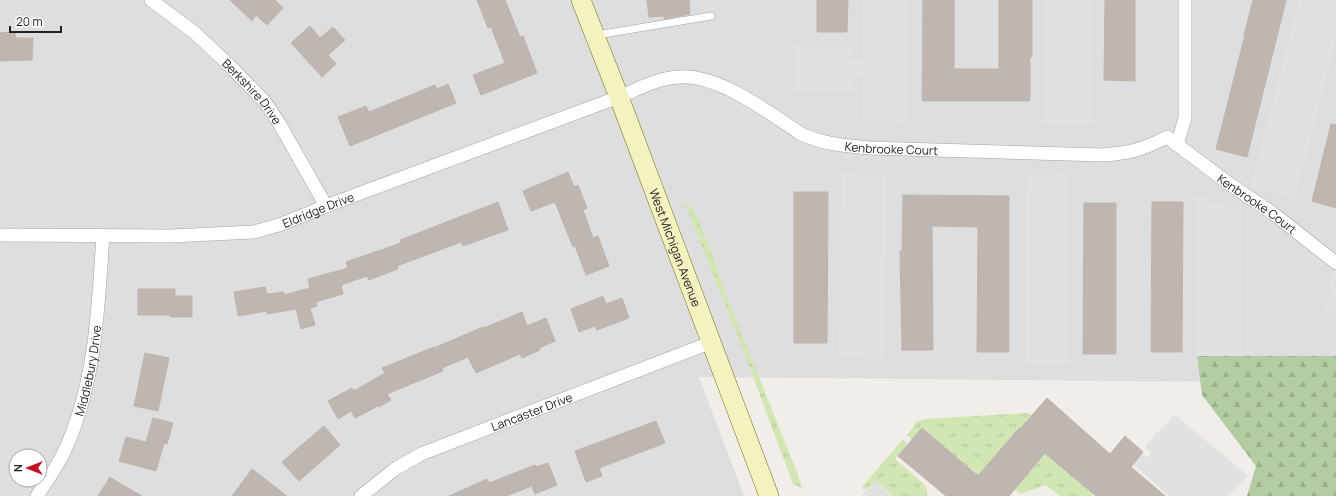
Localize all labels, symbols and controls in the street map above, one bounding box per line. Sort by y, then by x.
scale bar [10,8,61,34]
text: 20 m [16,13,43,30]
street label: Berkshire Drive [219,55,286,127]
street label: Kenbrooke Court [844,137,939,159]
street label: Kenbrooke Court [1214,170,1301,238]
street label: West Michigan Avenue [646,186,706,309]
street label: Eldridge Drive [280,188,356,232]
street label: Middlebury Drive [70,324,105,418]
street label: Lancaster Drive [489,388,575,435]
north arrow [8,448,48,488]
text: N [10,464,25,472]

